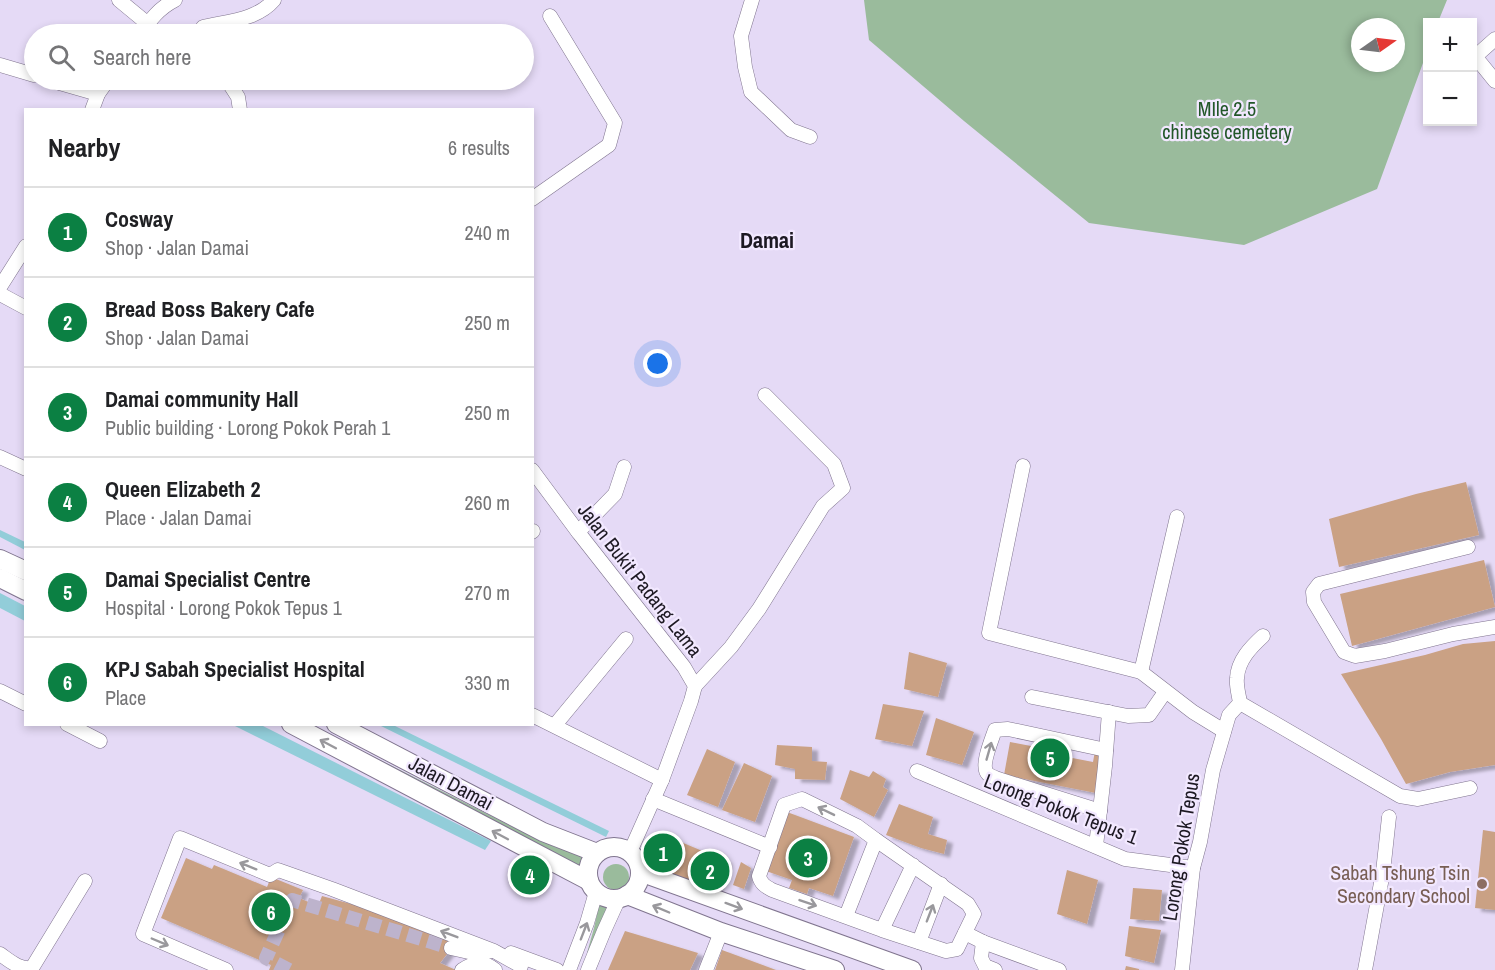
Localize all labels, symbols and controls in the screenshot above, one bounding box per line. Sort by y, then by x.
north arrow [1351,18,1405,72]
map controls [1423,18,1477,126]
button: + [1423,18,1477,72]
search box [24,24,534,90]
icon: search [45,41,78,74]
text: Search here [93,42,191,72]
button: − [1423,72,1477,126]
park label: MIle 2.5 chinese cemetery [1162,95,1293,145]
text: Nearby [48,130,120,165]
text: 6 results [448,134,510,161]
text: Cosway [105,204,173,234]
text: 1 [63,219,72,246]
text: 240 m [464,219,510,246]
district label: Damai [740,225,794,255]
text: Shop · Jalan Damai [105,234,249,261]
text: Bread Boss Bakery Cafe [105,294,315,324]
text: 2 [63,309,72,336]
text: 250 m [464,309,510,336]
text: Shop · Jalan Damai [105,324,249,351]
your location [643,349,672,378]
text: Damai community Hall [105,384,299,414]
text: 3 [63,399,72,426]
text: 250 m [464,399,510,426]
text: Public building · Lorong Pokok Perah 1 [105,414,390,441]
text: Queen Elizabeth 2 [105,474,260,504]
text: 4 [63,489,72,516]
text: 260 m [464,489,510,516]
street label: Jalan Bukit Padang Lama [572,497,709,662]
text: Place · Jalan Damai [105,504,252,531]
text: Damai Specialist Centre [105,564,311,594]
text: 5 [63,579,72,606]
text: 270 m [464,579,510,606]
text: Hospital · Lorong Pokok Tepus 1 [105,594,342,621]
text: KPJ Sabah Specialist Hospital [105,654,365,684]
text: 6 [63,669,72,696]
text: 330 m [464,669,510,696]
text: Place [105,684,146,711]
pin: 5 [1030,736,1070,780]
one-way arrow [319,738,337,749]
one-way arrow [984,742,995,761]
street label: Jalan Damai [404,749,498,816]
street label: Lorong Pokok Tepus 1 [980,767,1142,850]
street label: Lorong Pokok Tepus [1155,771,1206,923]
one-way arrow [817,804,835,816]
one-way arrow [491,828,509,840]
pin: 1 [644,830,682,876]
pin: 3 [788,836,828,880]
pin: 2 [690,848,730,894]
pin: 4 [510,852,550,898]
place label: Sabah Tshung Tsin Secondary School [1330,859,1470,909]
one-way arrow [239,860,257,871]
marker: Sabah Tshung Tsin Secondary School [1475,877,1489,891]
pin: 6 [252,890,290,934]
one-way arrow [798,898,817,909]
one-way arrow [724,901,743,912]
one-way arrow [652,903,670,914]
one-way arrow [925,904,936,923]
one-way arrow [579,923,590,941]
one-way arrow [440,927,459,938]
one-way arrow [150,937,169,948]

